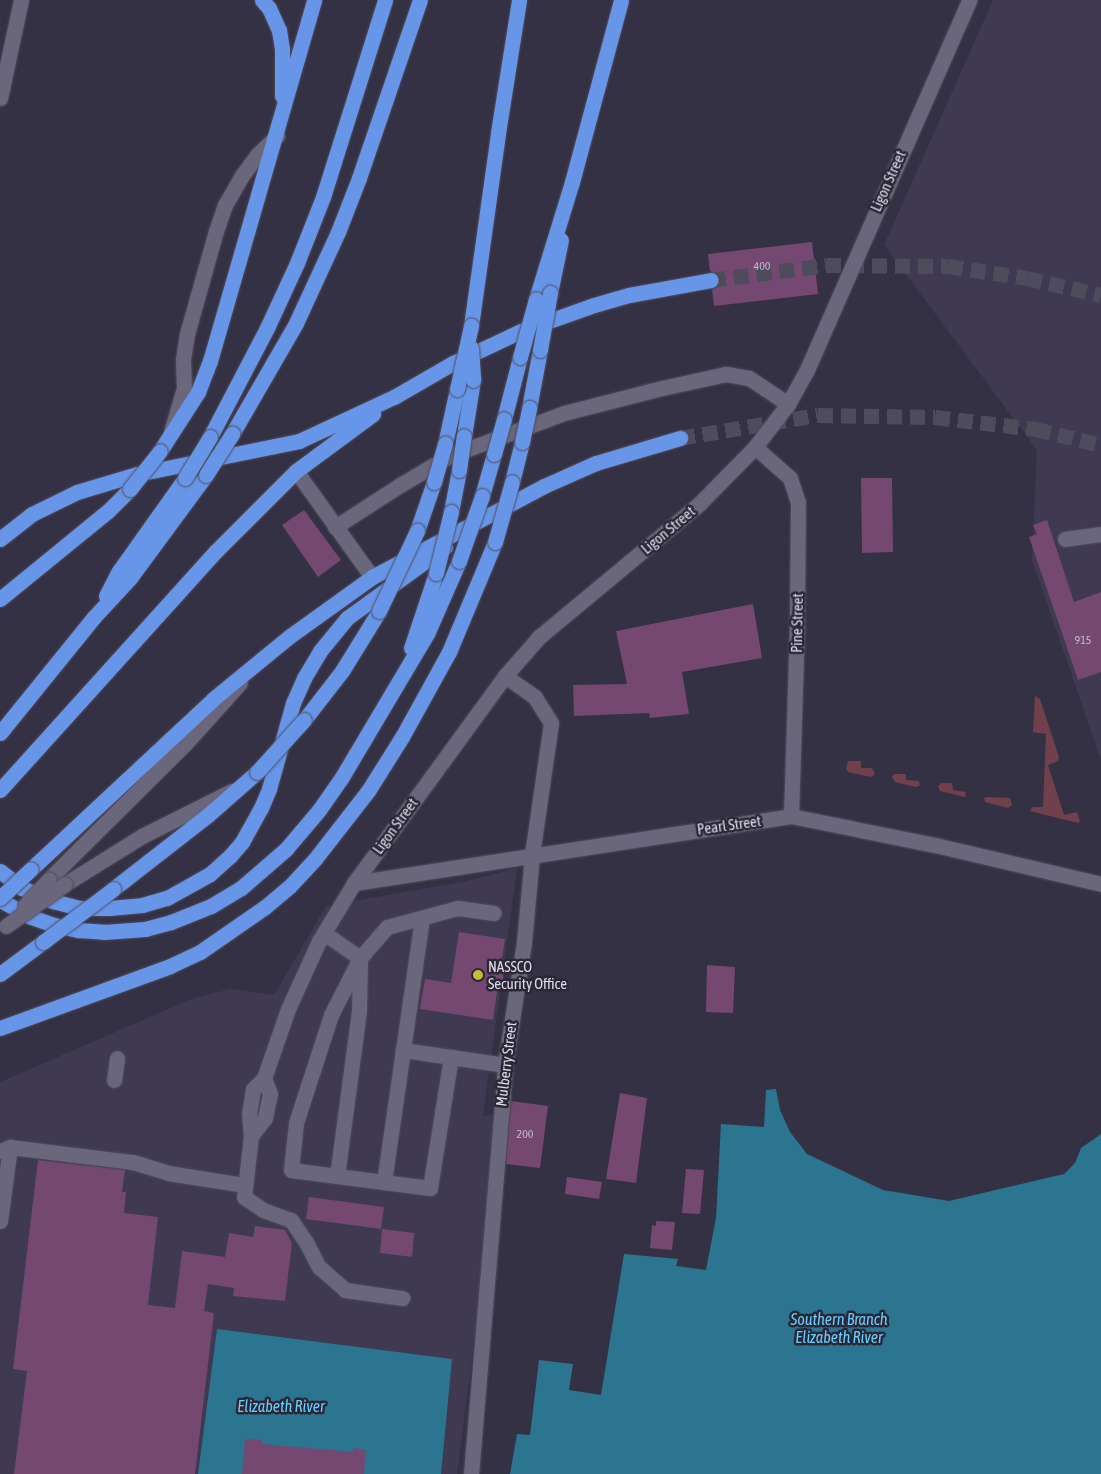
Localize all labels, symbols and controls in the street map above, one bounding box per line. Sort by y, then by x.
street label: Ligon Street [867,148,909,214]
house number: 400 [754,260,770,274]
street label: Ligon Street [637,502,699,558]
street label: Pine Street [787,593,807,653]
house number: 915 [1075,634,1091,648]
street label: Ligon Street [369,795,421,857]
street label: Pearl Street [696,812,762,838]
place label: NASSCO Security Office [488,957,567,992]
marker: NASSCO Security Office [472,969,484,981]
street label: Mulberry Street [492,1021,520,1107]
house number: 200 [517,1128,533,1142]
water label: Southern Branch Elizabeth River [791,1309,887,1347]
water label: Elizabeth River [237,1396,325,1416]

